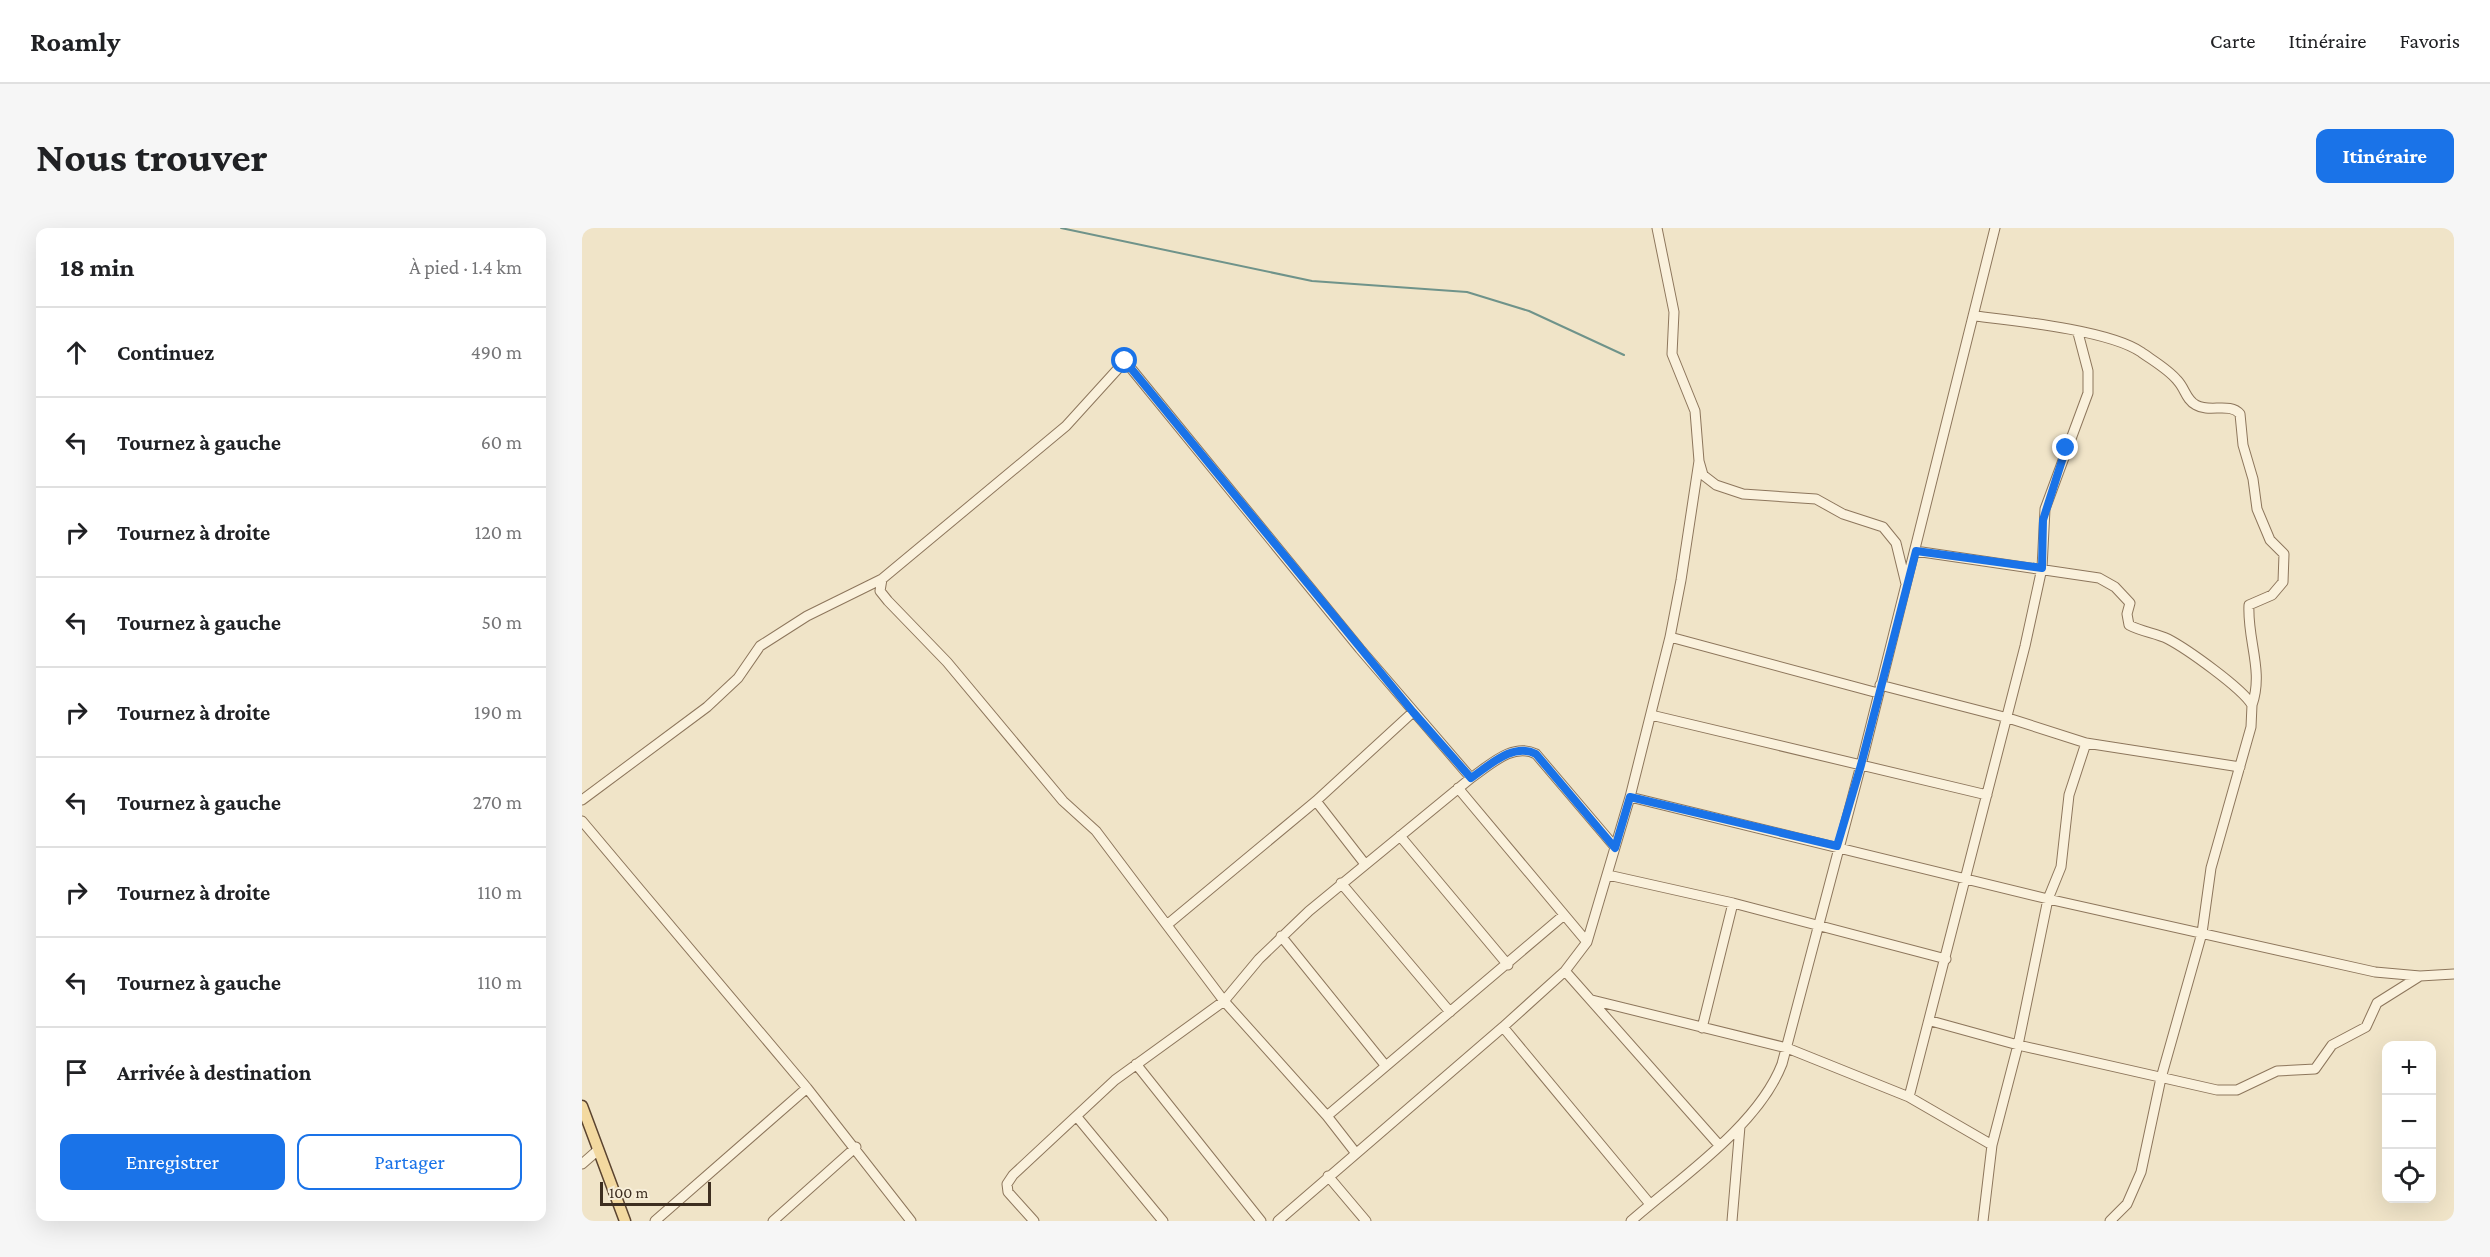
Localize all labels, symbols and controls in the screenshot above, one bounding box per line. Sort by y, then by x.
text: Roamly [30,26,120,57]
text: Carte [2210,29,2256,53]
text: Itinéraire [2289,29,2366,53]
text: Favoris [2399,29,2460,53]
button: Itinéraire [2316,129,2454,183]
text: Nous trouver [36,133,268,180]
text: 18 min [60,253,134,282]
text: À pied · 1.4 km [409,256,522,278]
icon: ahead [60,336,93,369]
text: Continuez [117,340,214,365]
text: 490 m [471,341,522,363]
route start [1111,347,1137,373]
icon: left [60,426,93,459]
text: Tournez à gauche [117,430,281,455]
text: 60 m [481,431,522,453]
route end [2052,434,2078,460]
icon: right [60,516,93,549]
text: Tournez à droite [117,520,270,545]
text: 120 m [475,521,522,543]
icon: left [60,606,93,639]
text: Tournez à gauche [117,610,281,635]
text: 50 m [481,611,522,633]
icon: right [60,696,93,729]
text: Tournez à droite [117,700,270,725]
text: 190 m [474,701,522,723]
icon: left [60,786,93,819]
text: Tournez à gauche [117,790,281,815]
text: 270 m [473,791,522,813]
icon: right [60,876,93,909]
text: Tournez à droite [117,880,270,905]
text: 110 m [478,881,522,903]
icon: left [60,966,93,999]
text: Tournez à gauche [117,970,281,995]
text: 110 m [478,971,522,993]
map controls [2382,1041,2436,1203]
button: + [2382,1041,2436,1095]
icon: arrive [60,1056,93,1089]
text: Arrivée à destination [117,1060,311,1085]
button: − [2382,1095,2436,1149]
button: Enregistrer [60,1134,285,1190]
button: Partager [297,1134,522,1190]
button: locate [2382,1149,2436,1203]
scale bar [600,1179,711,1206]
text: 100 m [609,1184,648,1201]

